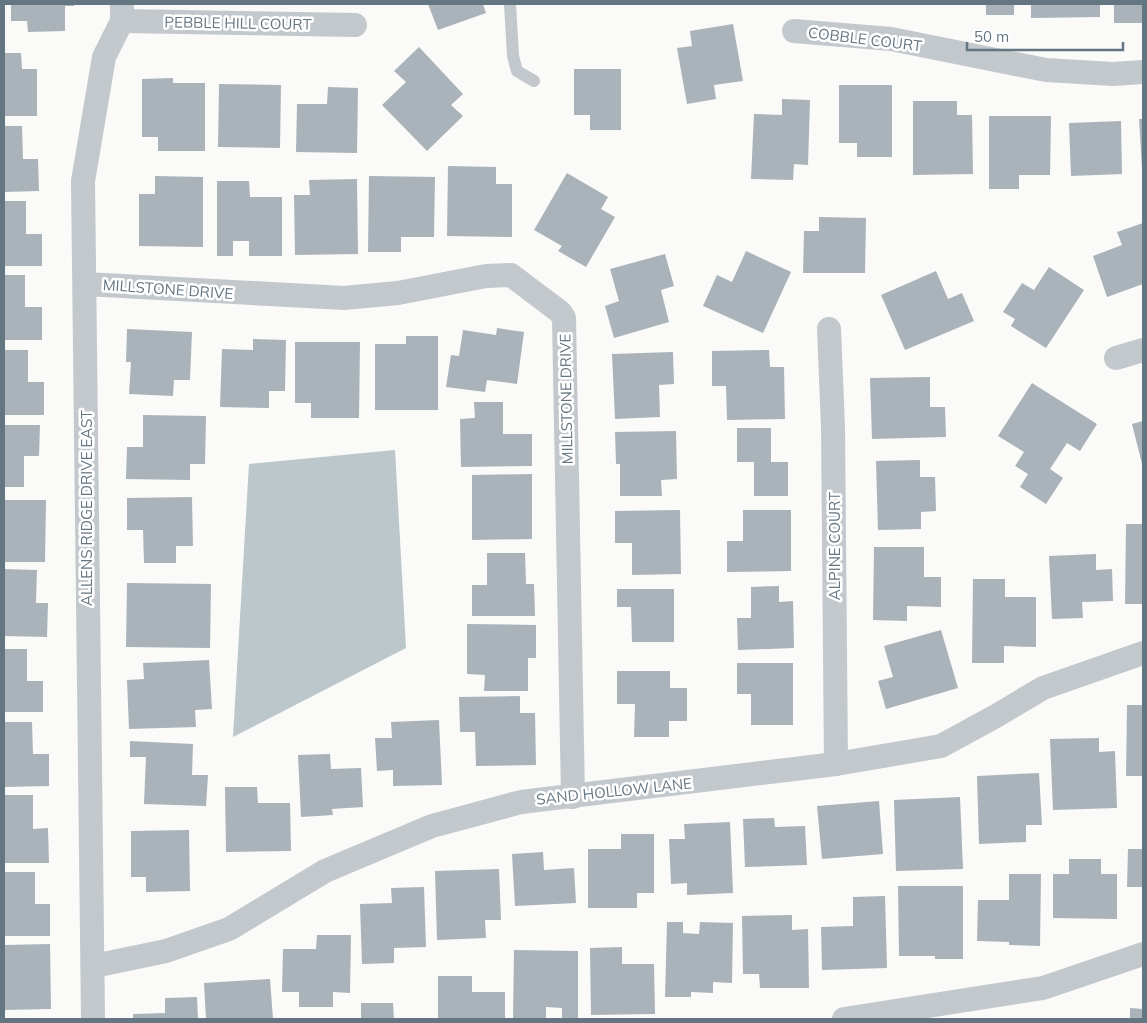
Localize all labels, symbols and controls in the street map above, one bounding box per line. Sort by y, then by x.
street label: PEBBLE HILL COURT [164,12,312,34]
scale bar [967,20,1123,52]
street label: COBBLE COURT [807,23,923,55]
text: 50 m [974,27,1009,46]
street label: MILLSTONE DRIVE [102,275,234,303]
street label: MILLSTONE DRIVE [555,333,577,464]
street label: ALLENS RIDGE DRIVE EAST [77,410,96,606]
street label: ALPINE COURT [825,492,844,600]
street label: SAND HOLLOW LANE [535,773,693,809]

